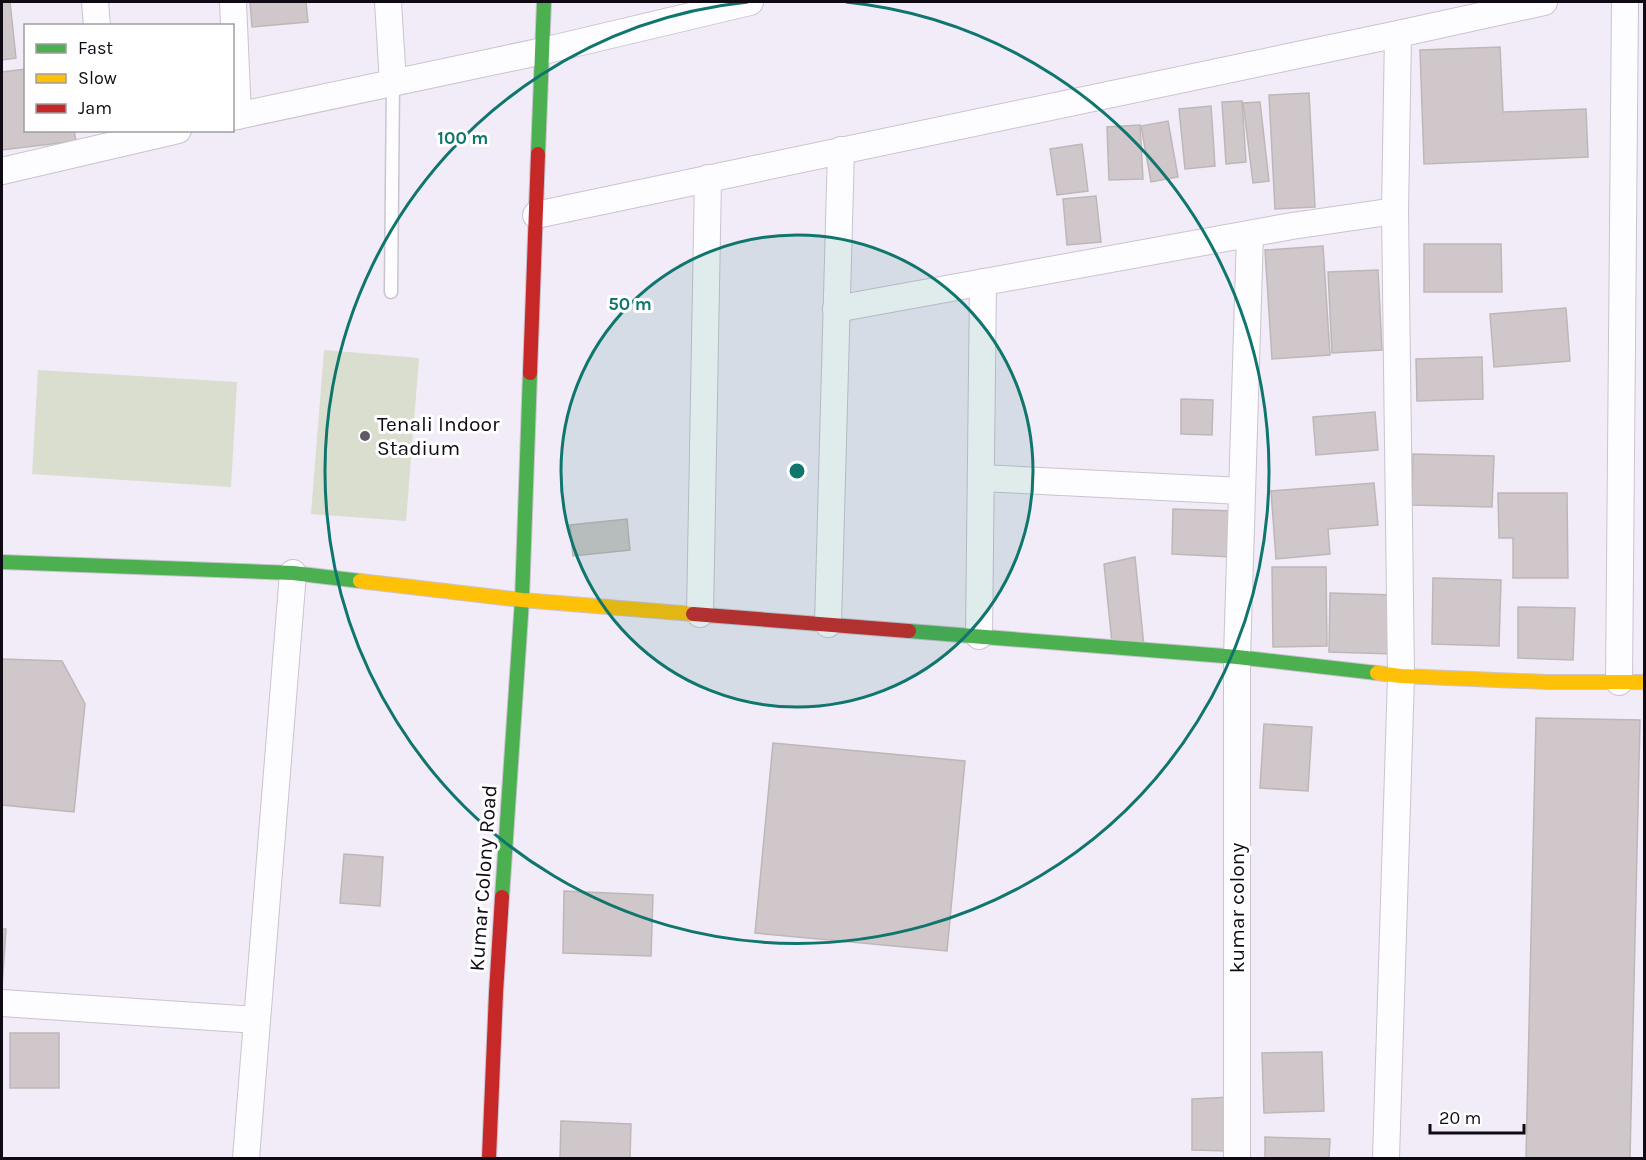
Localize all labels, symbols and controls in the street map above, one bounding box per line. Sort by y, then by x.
legend [24,24,234,132]
text: Fast [78,37,113,59]
text: Slow [78,67,117,89]
text: Jam [78,97,112,119]
text: 100 m [438,127,488,149]
text: 50 m [608,293,652,315]
place label: Tenali Indoor Stadium [377,412,500,460]
marker: Tenali Indoor Stadium [358,429,372,443]
centre of rings [787,461,807,481]
street label: Kumar Colony Road [465,784,501,972]
street label: kumar colony [1225,843,1249,973]
scale bar [1430,1097,1524,1135]
text: 20 m [1439,1107,1481,1129]

